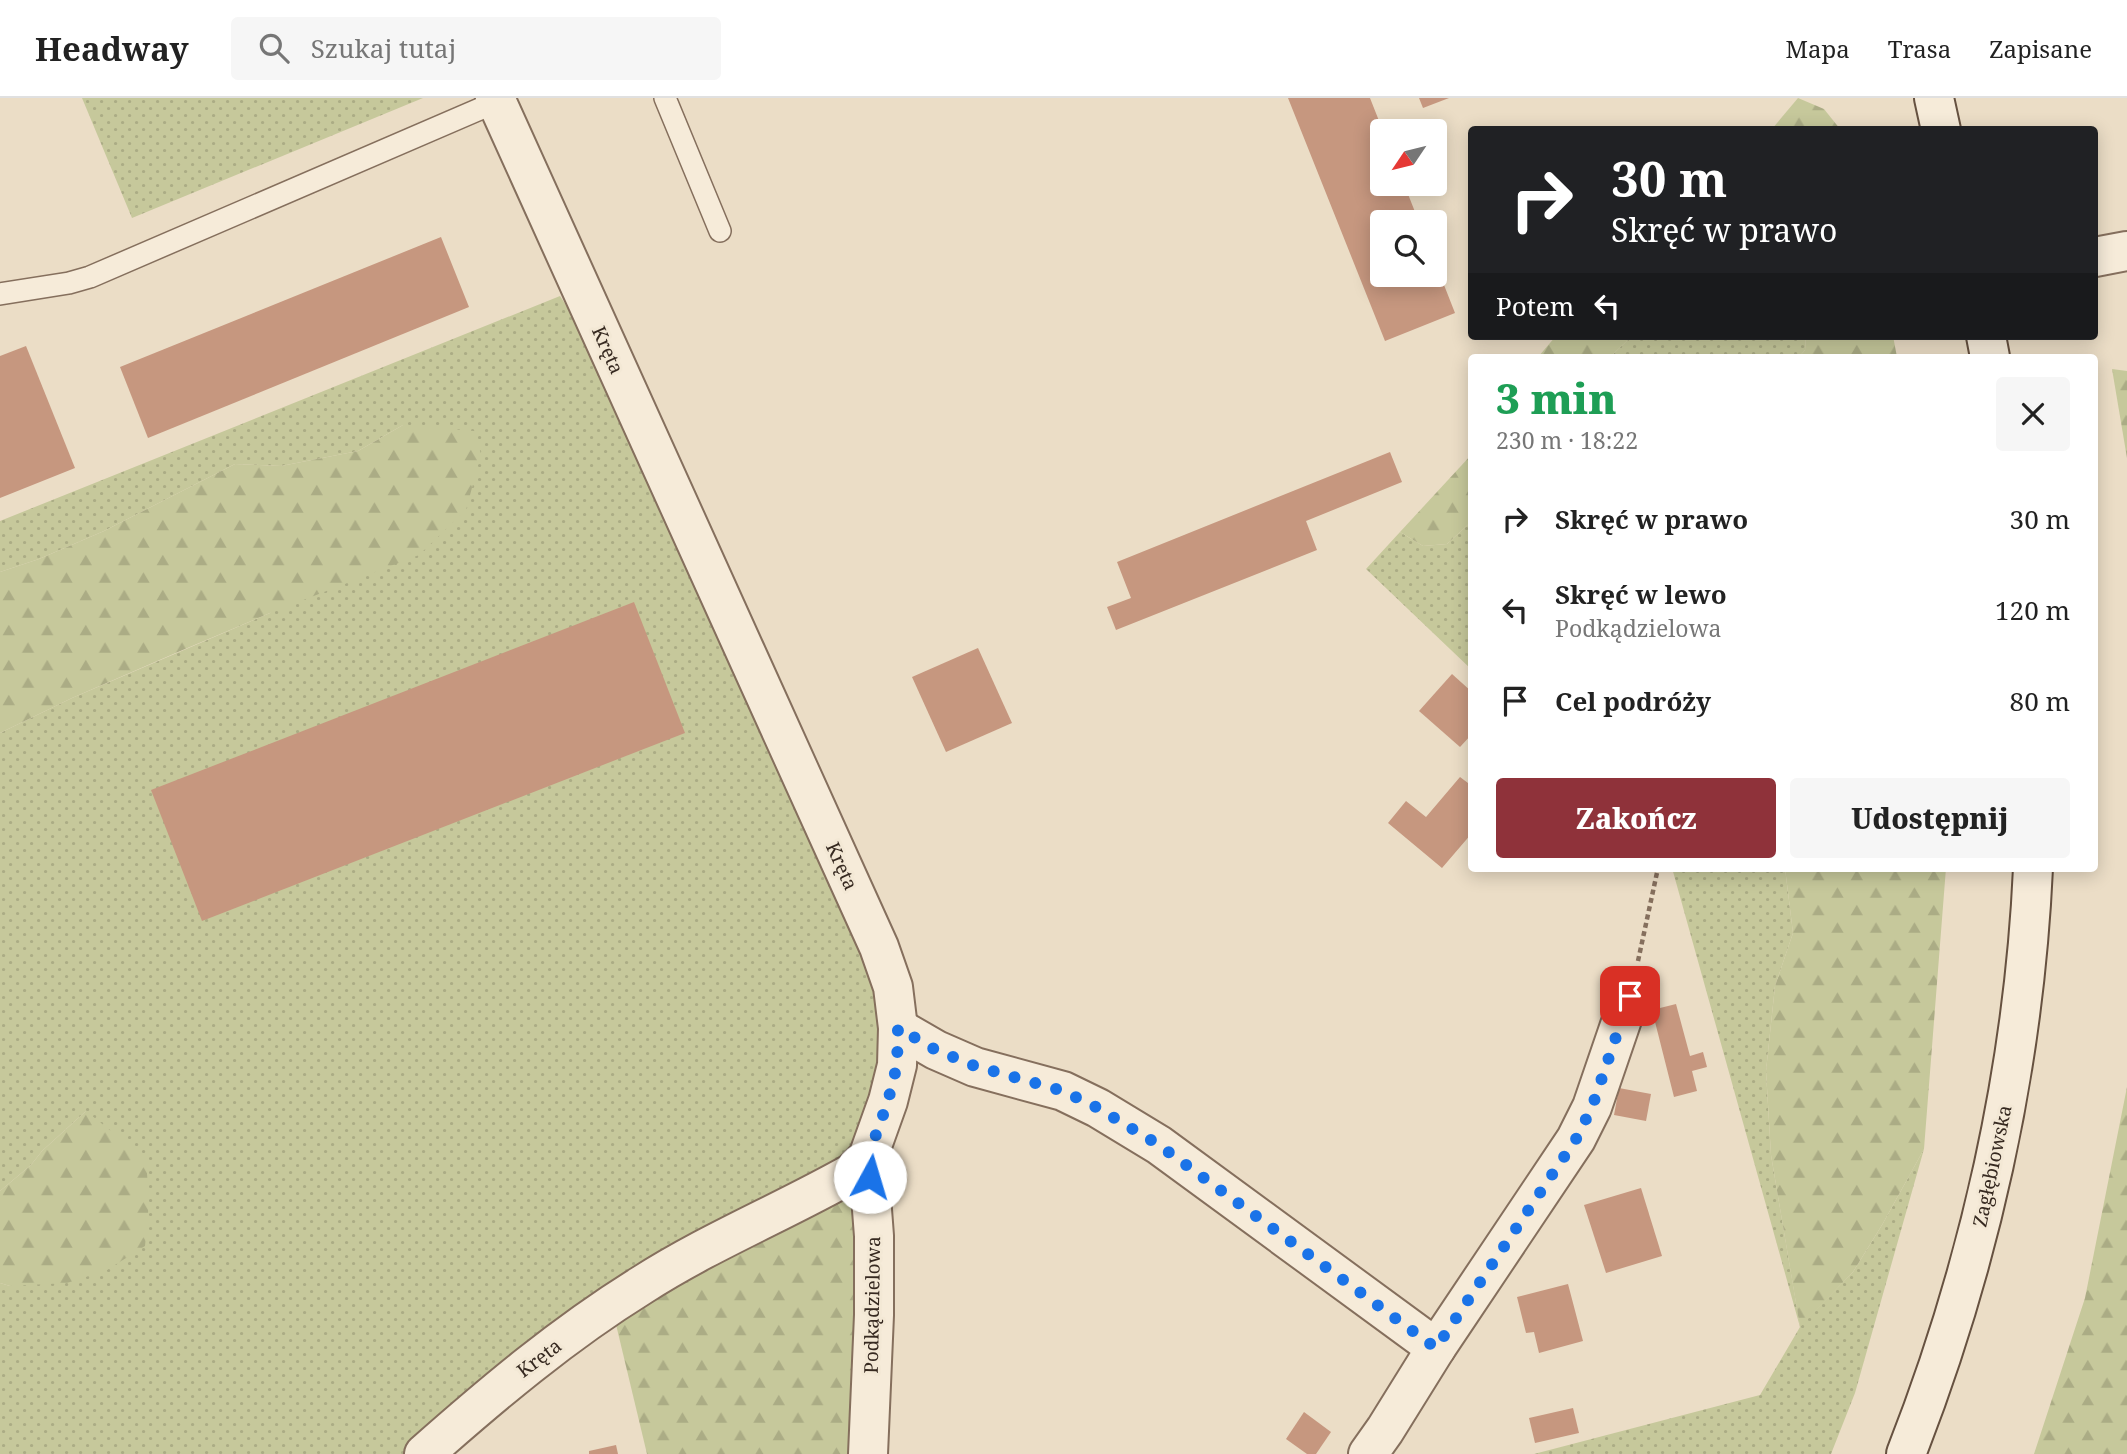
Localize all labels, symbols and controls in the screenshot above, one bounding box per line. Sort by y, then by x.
search box [231,17,721,80]
text: Headway [35,26,189,71]
icon: search [255,29,293,67]
text: Szukaj tutaj [311,30,456,66]
text: Mapa [1786,32,1850,65]
text: Trasa [1888,32,1951,65]
text: Zapisane [1989,32,2092,65]
north arrow [1370,119,1447,196]
map controls [1370,119,1447,287]
text: 30 m [1611,145,1727,211]
icon: right [1496,154,1587,245]
text: Skręć w prawo [1611,208,1837,251]
button: search [1370,210,1447,287]
icon: left [1588,287,1626,325]
text: Potem [1496,288,1574,324]
street label: Kręta [586,322,630,378]
text: 3 min [1496,369,1617,426]
button: close [1996,377,2070,451]
text: 230 m · 18:22 [1496,424,1638,456]
icon: right [1496,500,1534,538]
text: Skręć w prawo [1555,501,1748,537]
text: 30 m [2010,501,2070,537]
text: Skręć w lewo [1555,576,1727,612]
icon: left [1496,591,1534,629]
text: 120 m [1995,592,2070,628]
text: Podkądzielowa [1555,612,1721,644]
icon: arrive [1496,682,1534,720]
text: Cel podróży [1555,683,1711,719]
text: 80 m [2010,683,2070,719]
button: Zakończ [1496,778,1776,858]
button: Udostępnij [1790,778,2070,858]
street label: Kręta [820,838,864,894]
pin [1600,966,1660,1026]
icon: arrive [1611,977,1649,1015]
street label: Zagłębiowska [1966,1103,2018,1229]
position arrow [833,1140,907,1214]
street label: Podkądzielowa [858,1236,886,1374]
street label: Kręta [511,1333,567,1383]

